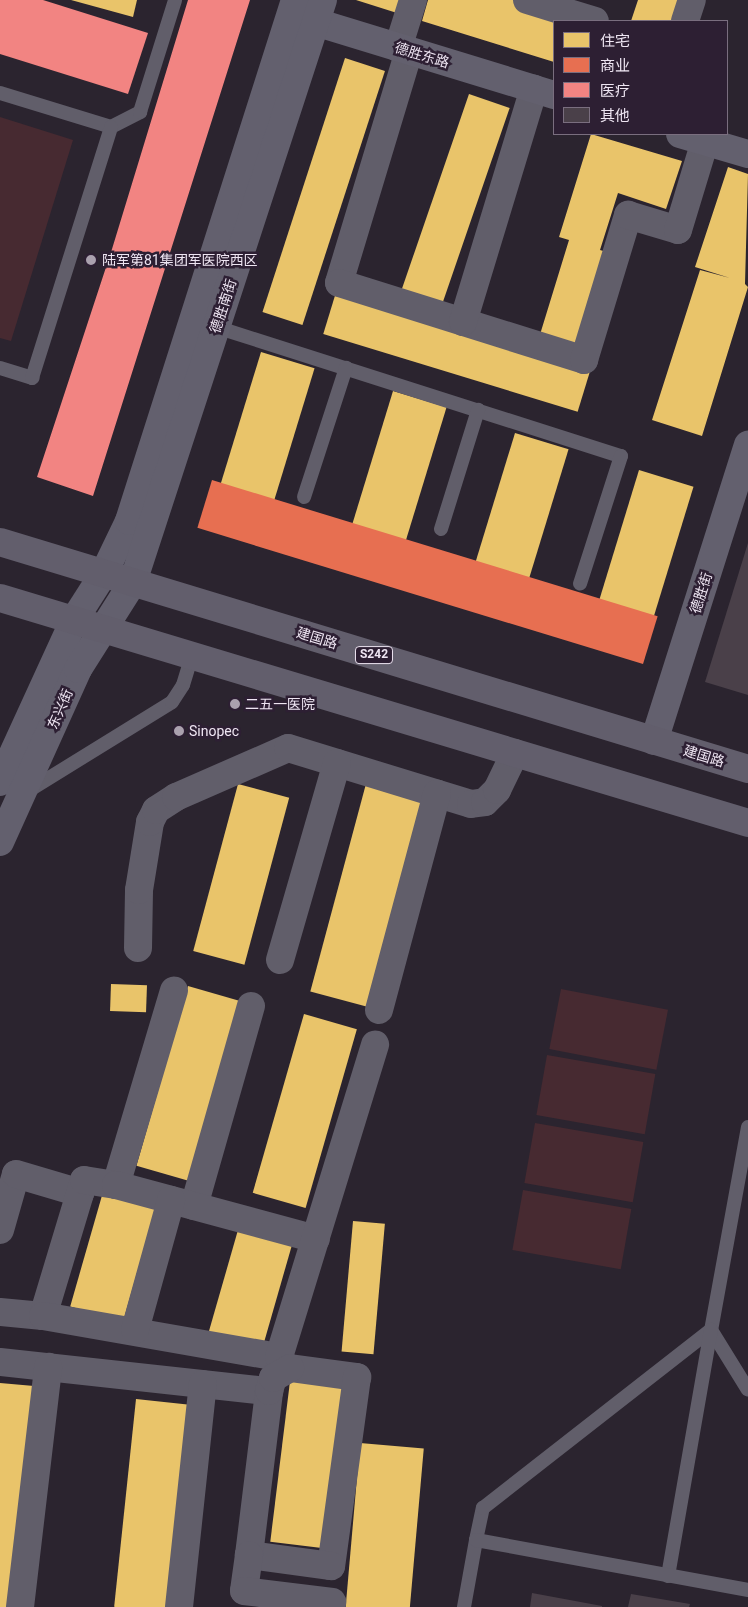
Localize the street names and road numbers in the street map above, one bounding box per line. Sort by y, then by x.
street label: 德胜东路 [393,39,451,71]
street label: 德胜南街 [206,277,240,335]
street label: 德胜街 [687,570,715,616]
street label: 建国路 [294,624,340,652]
road number: S242 [354,646,394,664]
street label: 东兴街 [44,686,76,732]
street label: 建国路 [681,742,727,770]

